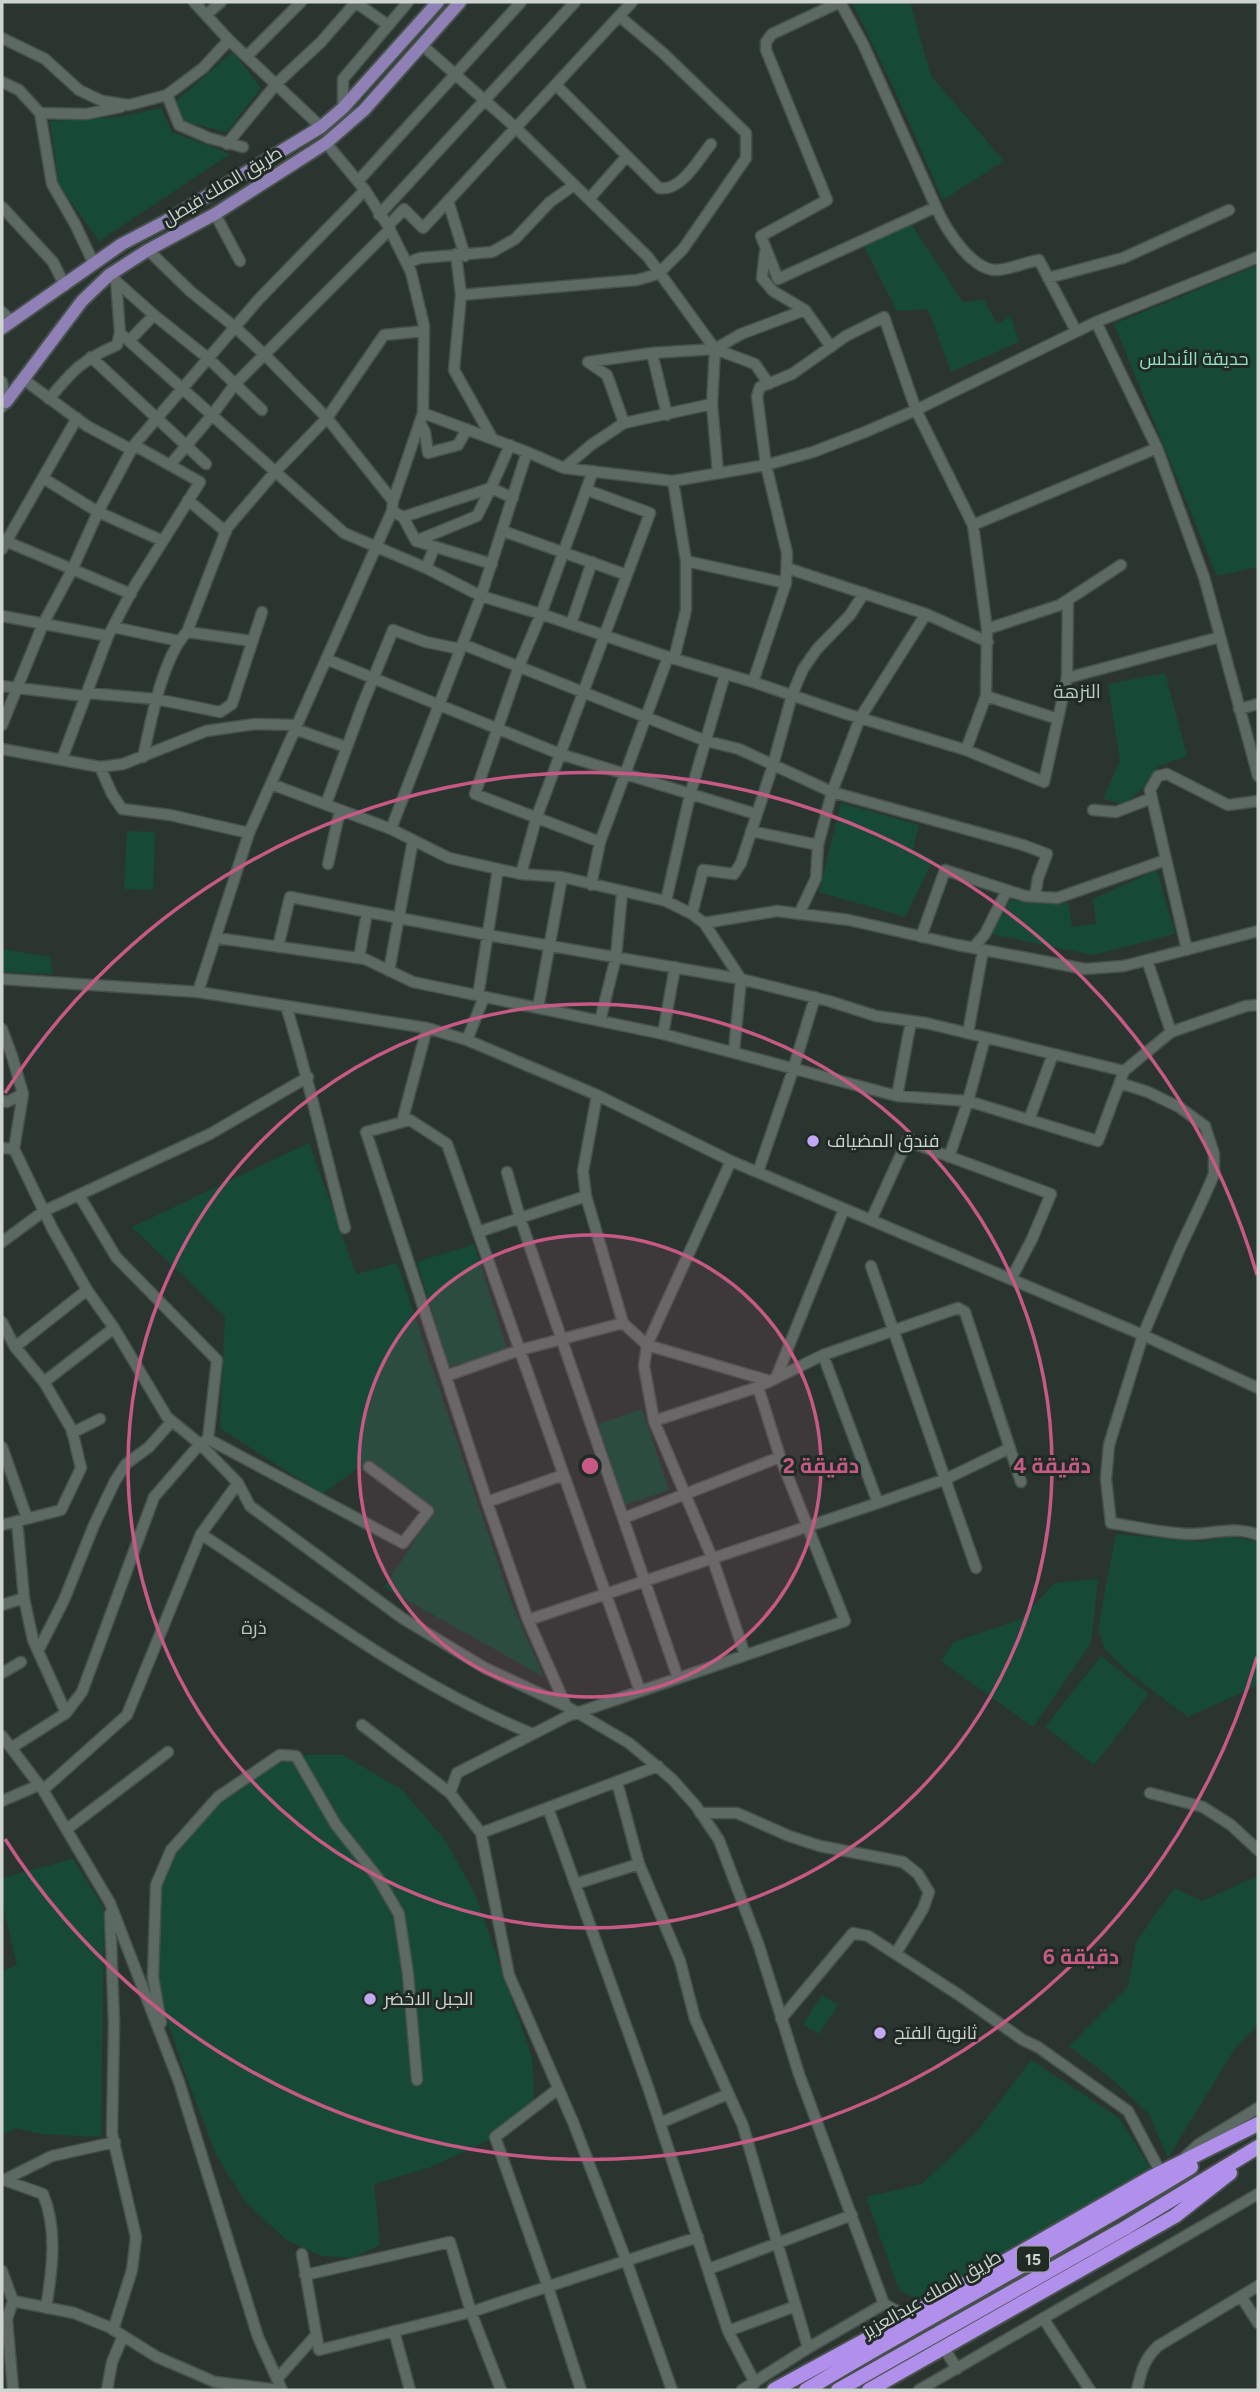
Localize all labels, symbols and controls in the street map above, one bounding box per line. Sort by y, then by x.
street label: طريق الملك فيصل [158,141,287,231]
park label: حديقة الأندلس [1139,348,1249,370]
district label: النزهة [1053,680,1101,703]
place label: فندق المضياف [827,1130,939,1153]
marker: فندق المضياف [805,1133,821,1149]
text: 2 دقيقة [783,1453,859,1478]
text: 4 دقيقة [1013,1453,1091,1478]
centre of rings [578,1454,602,1478]
district label: ذرة [241,1616,267,1639]
text: 6 دقيقة [1043,1944,1119,1969]
place label: الجبل الاخضر [383,1988,474,2010]
marker: الجبل الاخضر [362,1991,378,2007]
place label: ثانوية الفتح [894,2022,977,2045]
marker: ثانوية الفتح [872,2025,888,2041]
street label: طريق الملك عبدالعزيز [858,2245,1006,2344]
road number: 15 [1017,2246,1049,2272]

